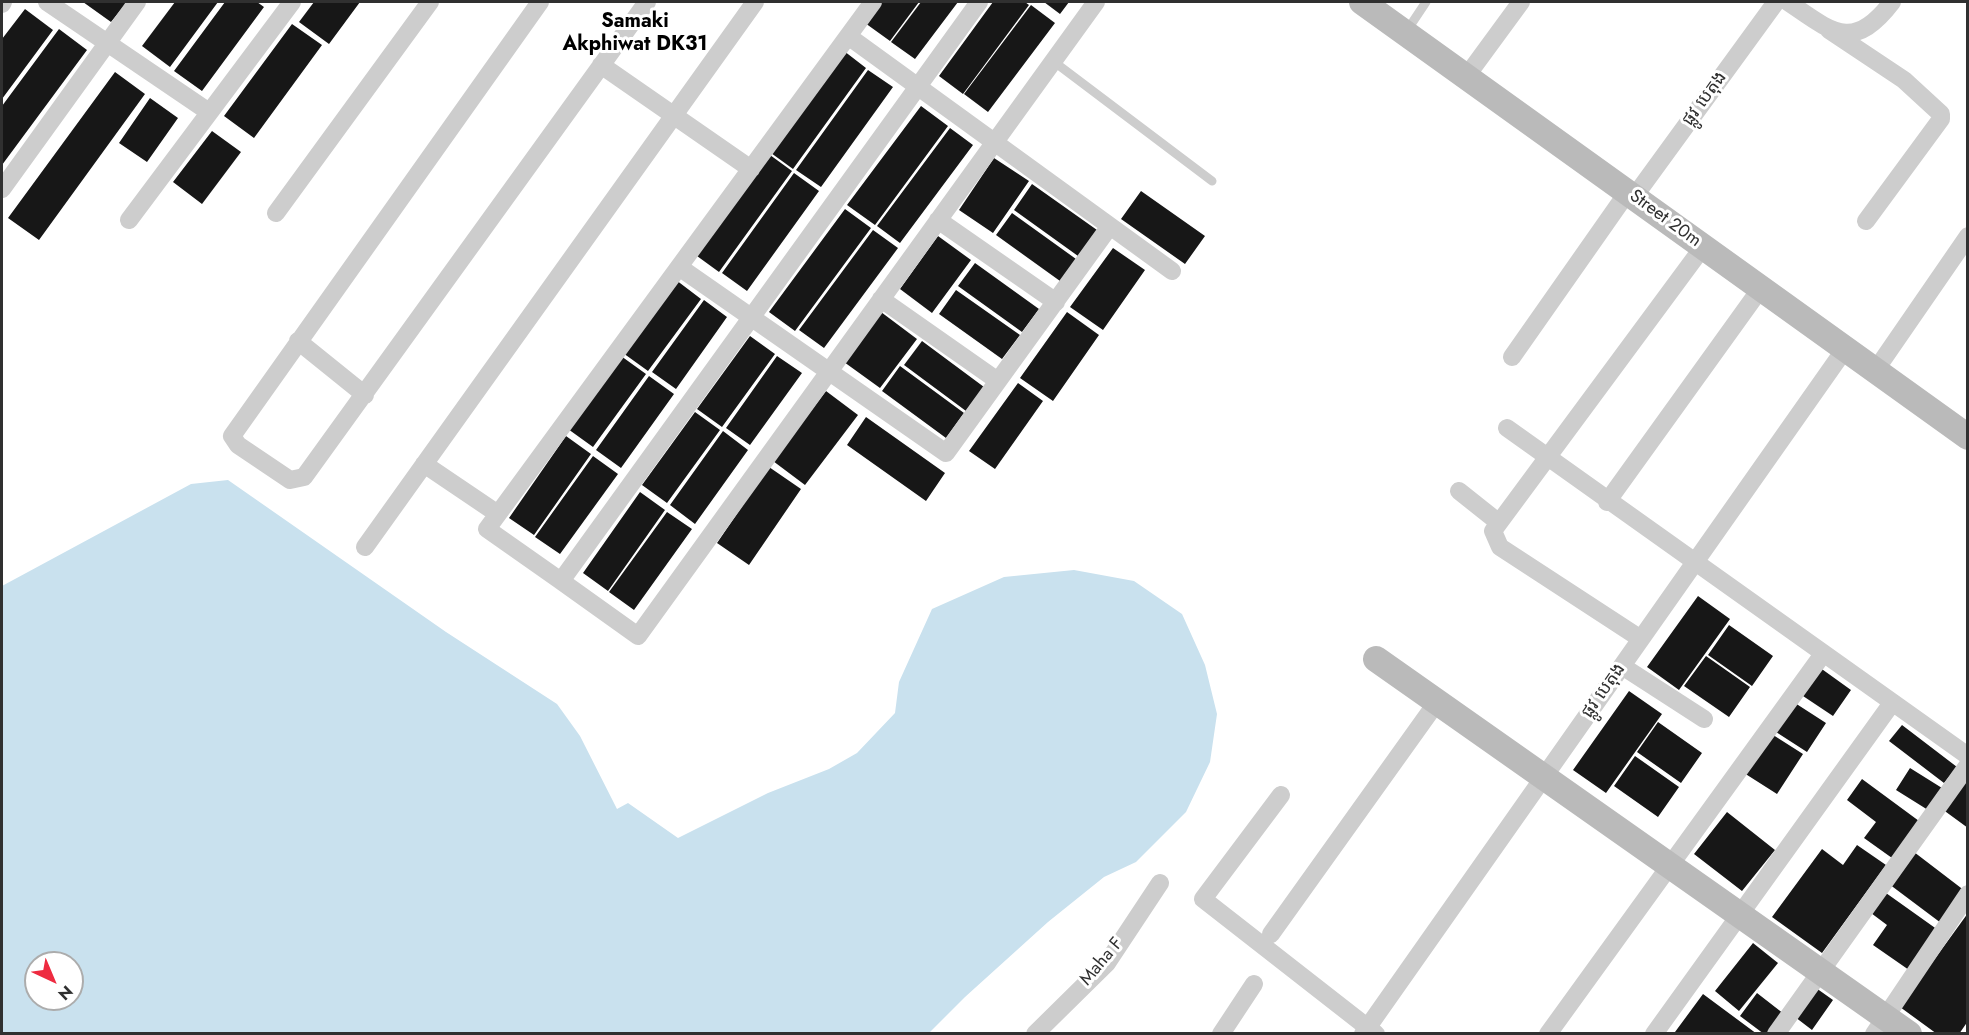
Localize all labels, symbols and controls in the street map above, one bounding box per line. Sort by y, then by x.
district label: Samaki Akphiwat DK31 [562,10,708,57]
street label: ផ្លូវ បេតុង [1678,68,1732,130]
street label: Street 20m [1625,186,1705,252]
street label: ផ្លូវ បេតុង [1577,659,1631,723]
street label: Maha F [1076,934,1128,990]
north arrow [24,951,84,1011]
text: N [53,980,78,1006]

